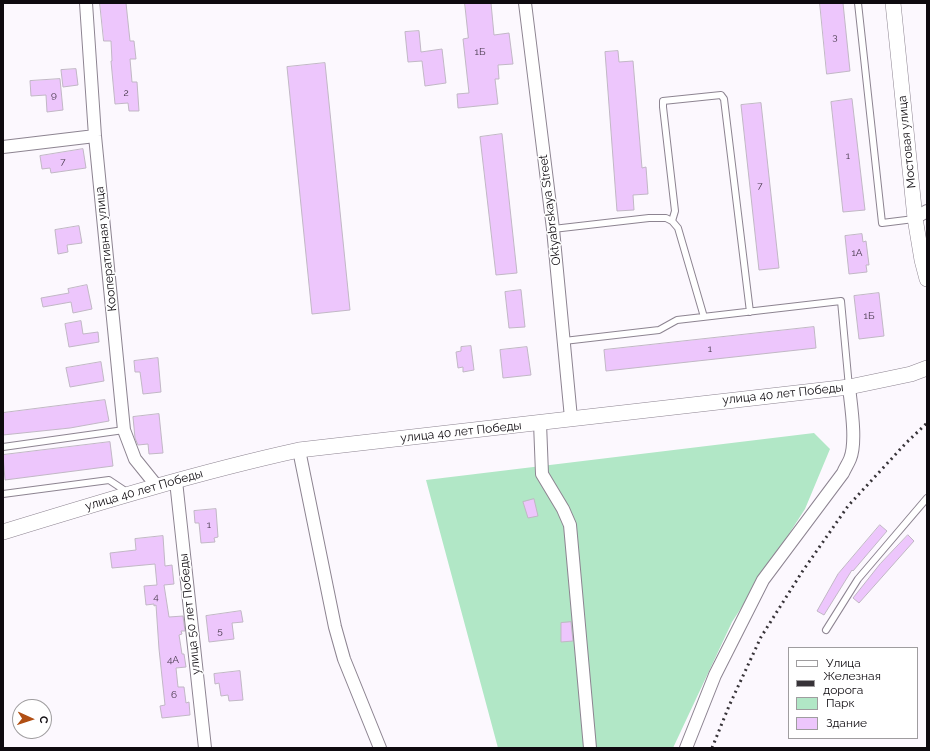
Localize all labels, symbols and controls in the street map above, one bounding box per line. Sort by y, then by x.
house number: 3 [832,31,838,43]
house number: 1Б [475,46,485,58]
house number: 2 [123,87,129,99]
house number: 9 [51,89,57,101]
street label: Мостовая улица [895,95,919,189]
house number: 1 [846,150,850,162]
street label: Oktyabrskaya Street [536,154,564,266]
house number: 7 [60,156,66,168]
house number: 7 [757,180,763,192]
street label: Кооперативная улица [92,186,120,312]
house number: 1А [851,247,863,259]
house number: 1Б [864,310,874,322]
house number: 1 [708,343,712,355]
street label: улица 40 лет Победы [722,380,844,408]
street label: улица 40 лет Победы [400,418,522,446]
street label: улица 40 лет Победы [83,466,205,514]
house number: 1 [207,519,211,531]
street label: улица 50 лет Победы [176,553,204,675]
house number: 4 [153,591,159,603]
house number: 5 [217,625,223,637]
legend [788,647,918,739]
house number: 4А [167,654,179,666]
text: Улица [826,656,861,670]
text: Железная дорога [823,669,881,697]
house number: 6 [171,689,177,701]
text: Парк [826,696,855,710]
north arrow [12,699,52,739]
text: С [37,715,50,724]
text: Здание [826,716,867,730]

